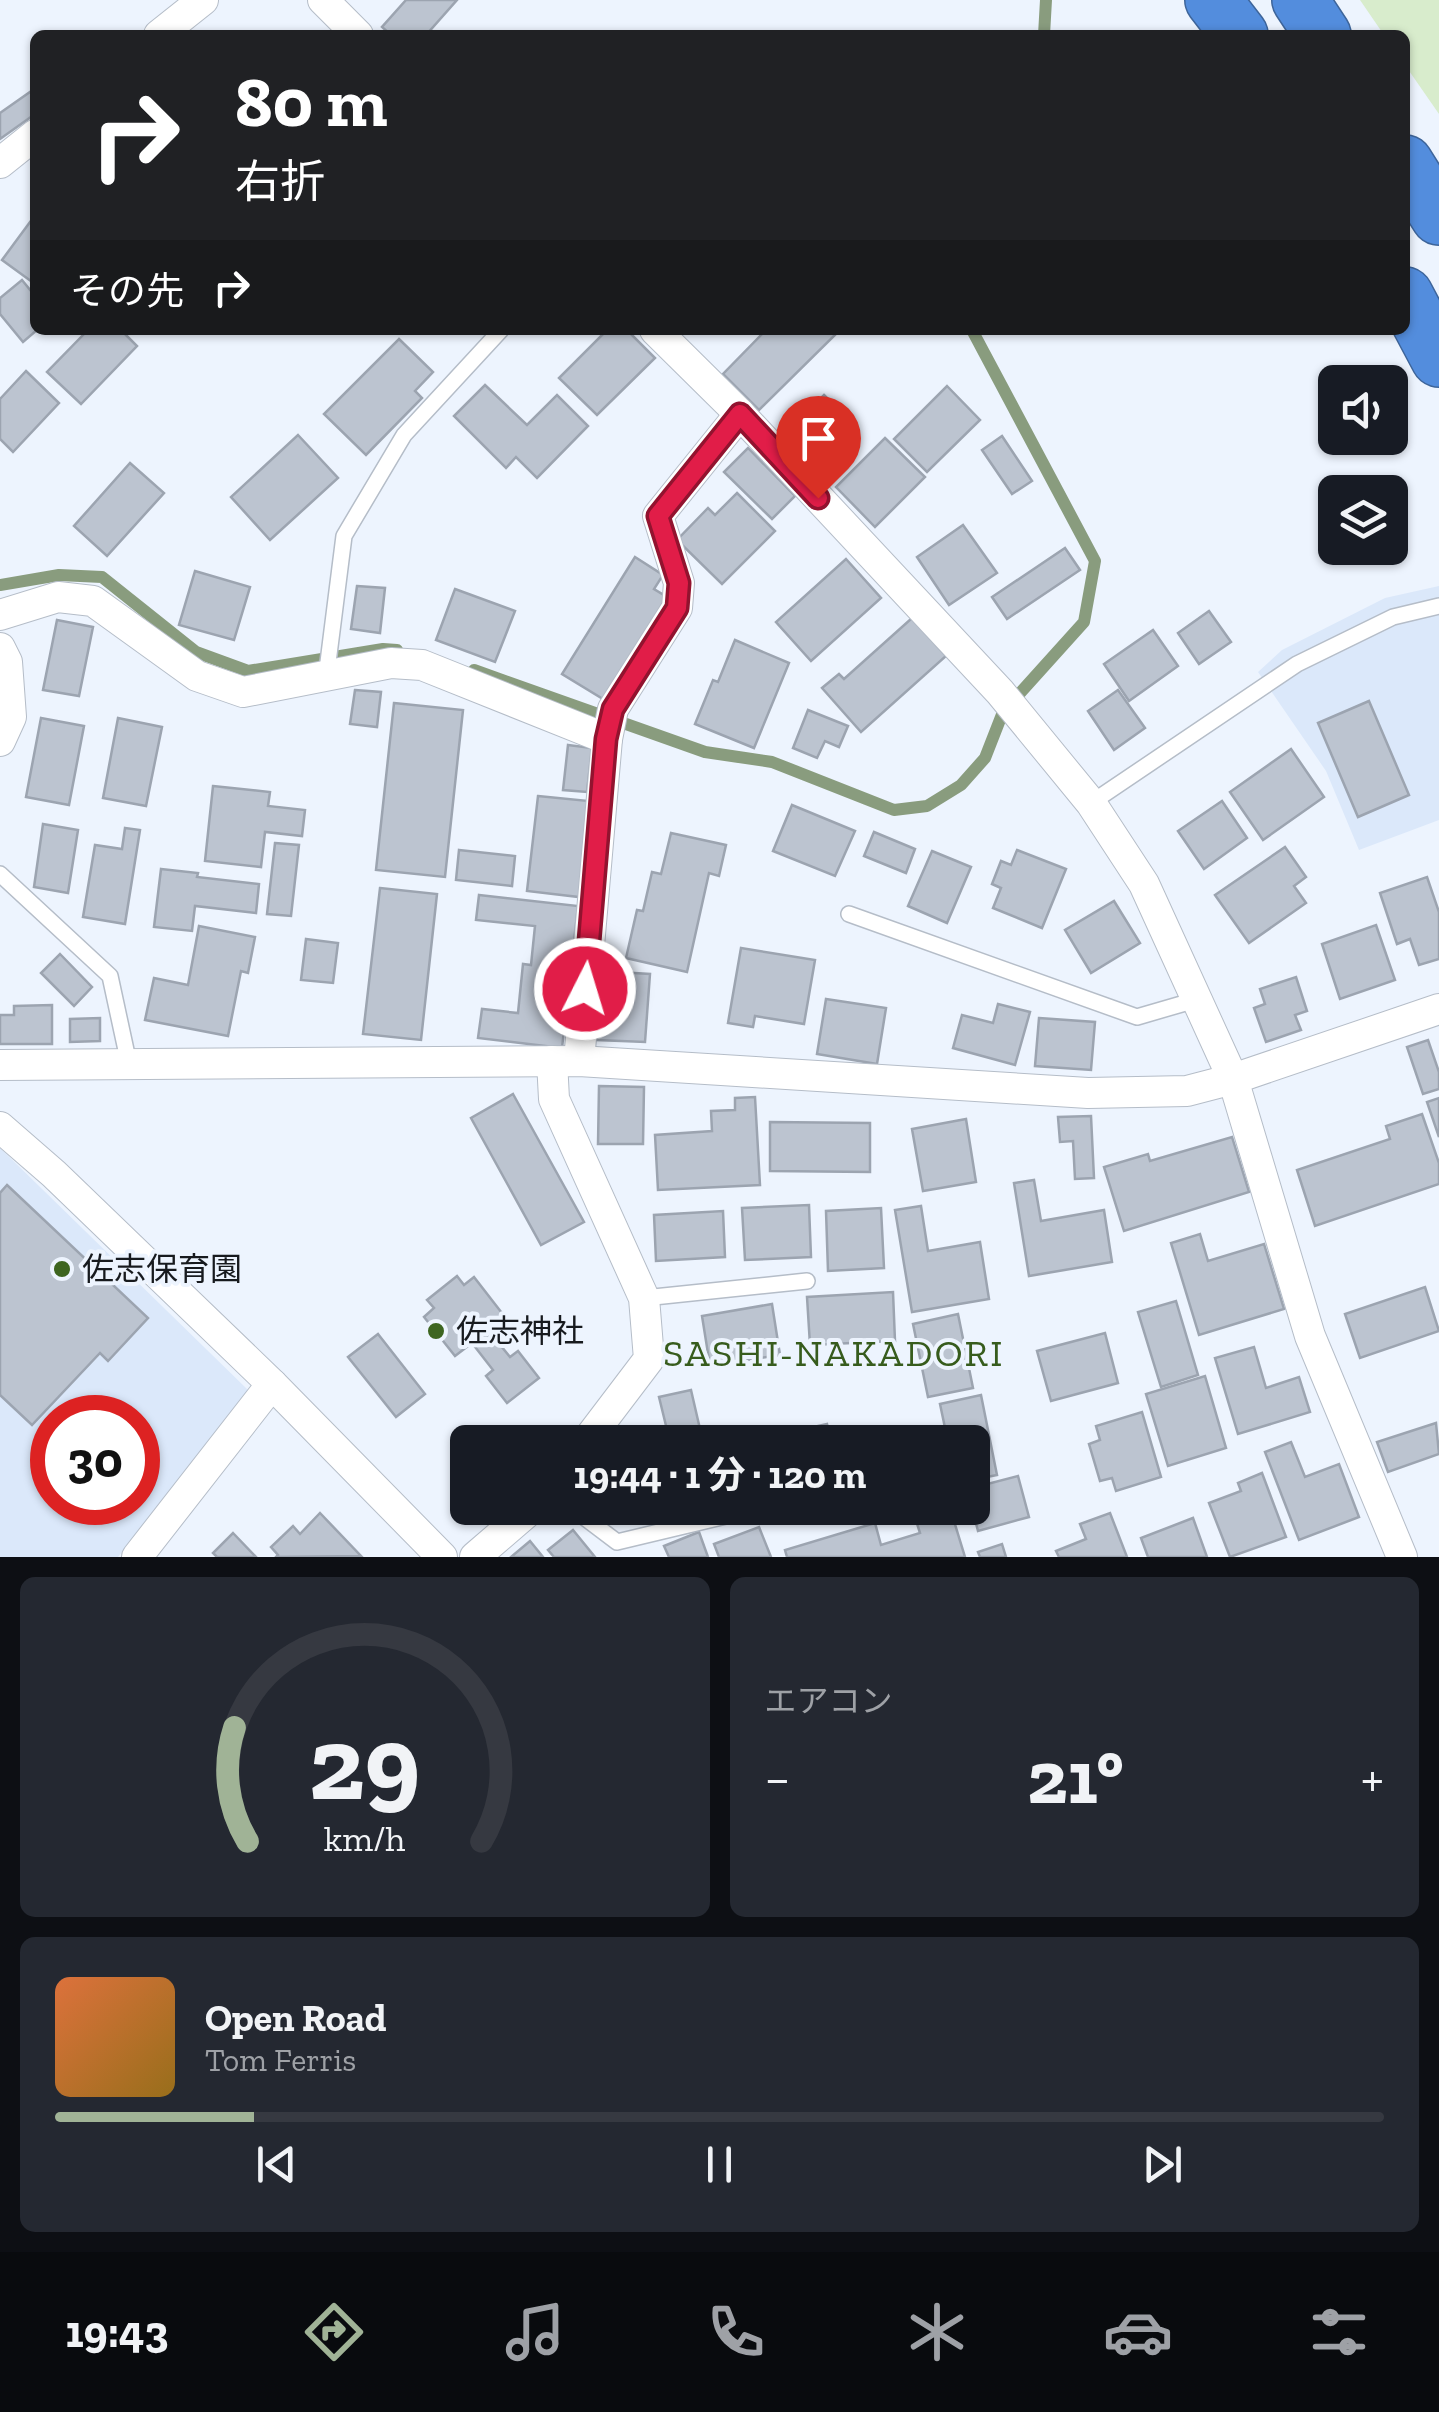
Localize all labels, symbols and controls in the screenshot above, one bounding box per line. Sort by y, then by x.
text: 80 m [235,60,387,144]
icon: right [70,70,200,200]
text: 右折 [235,155,325,209]
icon: right [204,260,259,315]
text: その先 [70,268,184,314]
map controls [1318,365,1408,565]
button: sound [1318,365,1408,455]
pin [776,396,861,499]
icon: arrive [791,411,846,466]
button: layers [1318,475,1408,565]
position arrow [533,937,637,1041]
place label: 佐志保育園 [82,1250,242,1288]
marker: 佐志保育園 [51,1258,73,1280]
place label: 佐志神社 [456,1312,584,1350]
marker: 佐志神社 [425,1320,447,1342]
district label: SASHI-NAKADORI [663,1330,1005,1376]
speed limit sign: 30 [30,1395,160,1525]
text: 19:44 · 1 分 · 120 m [574,1452,866,1498]
text: エアコン [765,1682,893,1720]
text: 29 [309,1701,421,1826]
text: 21° [1027,1732,1124,1822]
text: − [765,1745,790,1811]
text: + [1361,1745,1384,1811]
text: km/h [324,1817,406,1860]
text: Open Road [205,1995,387,2041]
text: Tom Ferris [205,2041,356,2079]
icon: previous [249,2137,304,2192]
icon: pause [692,2137,747,2192]
icon: next [1135,2137,1190,2192]
icon: directions [299,2297,369,2367]
icon: music [500,2297,570,2367]
icon: phone [701,2297,771,2367]
icon: climate [902,2297,972,2367]
icon: car [1103,2297,1173,2367]
icon: filters [1304,2297,1374,2367]
text: 19:43 [65,2305,168,2359]

